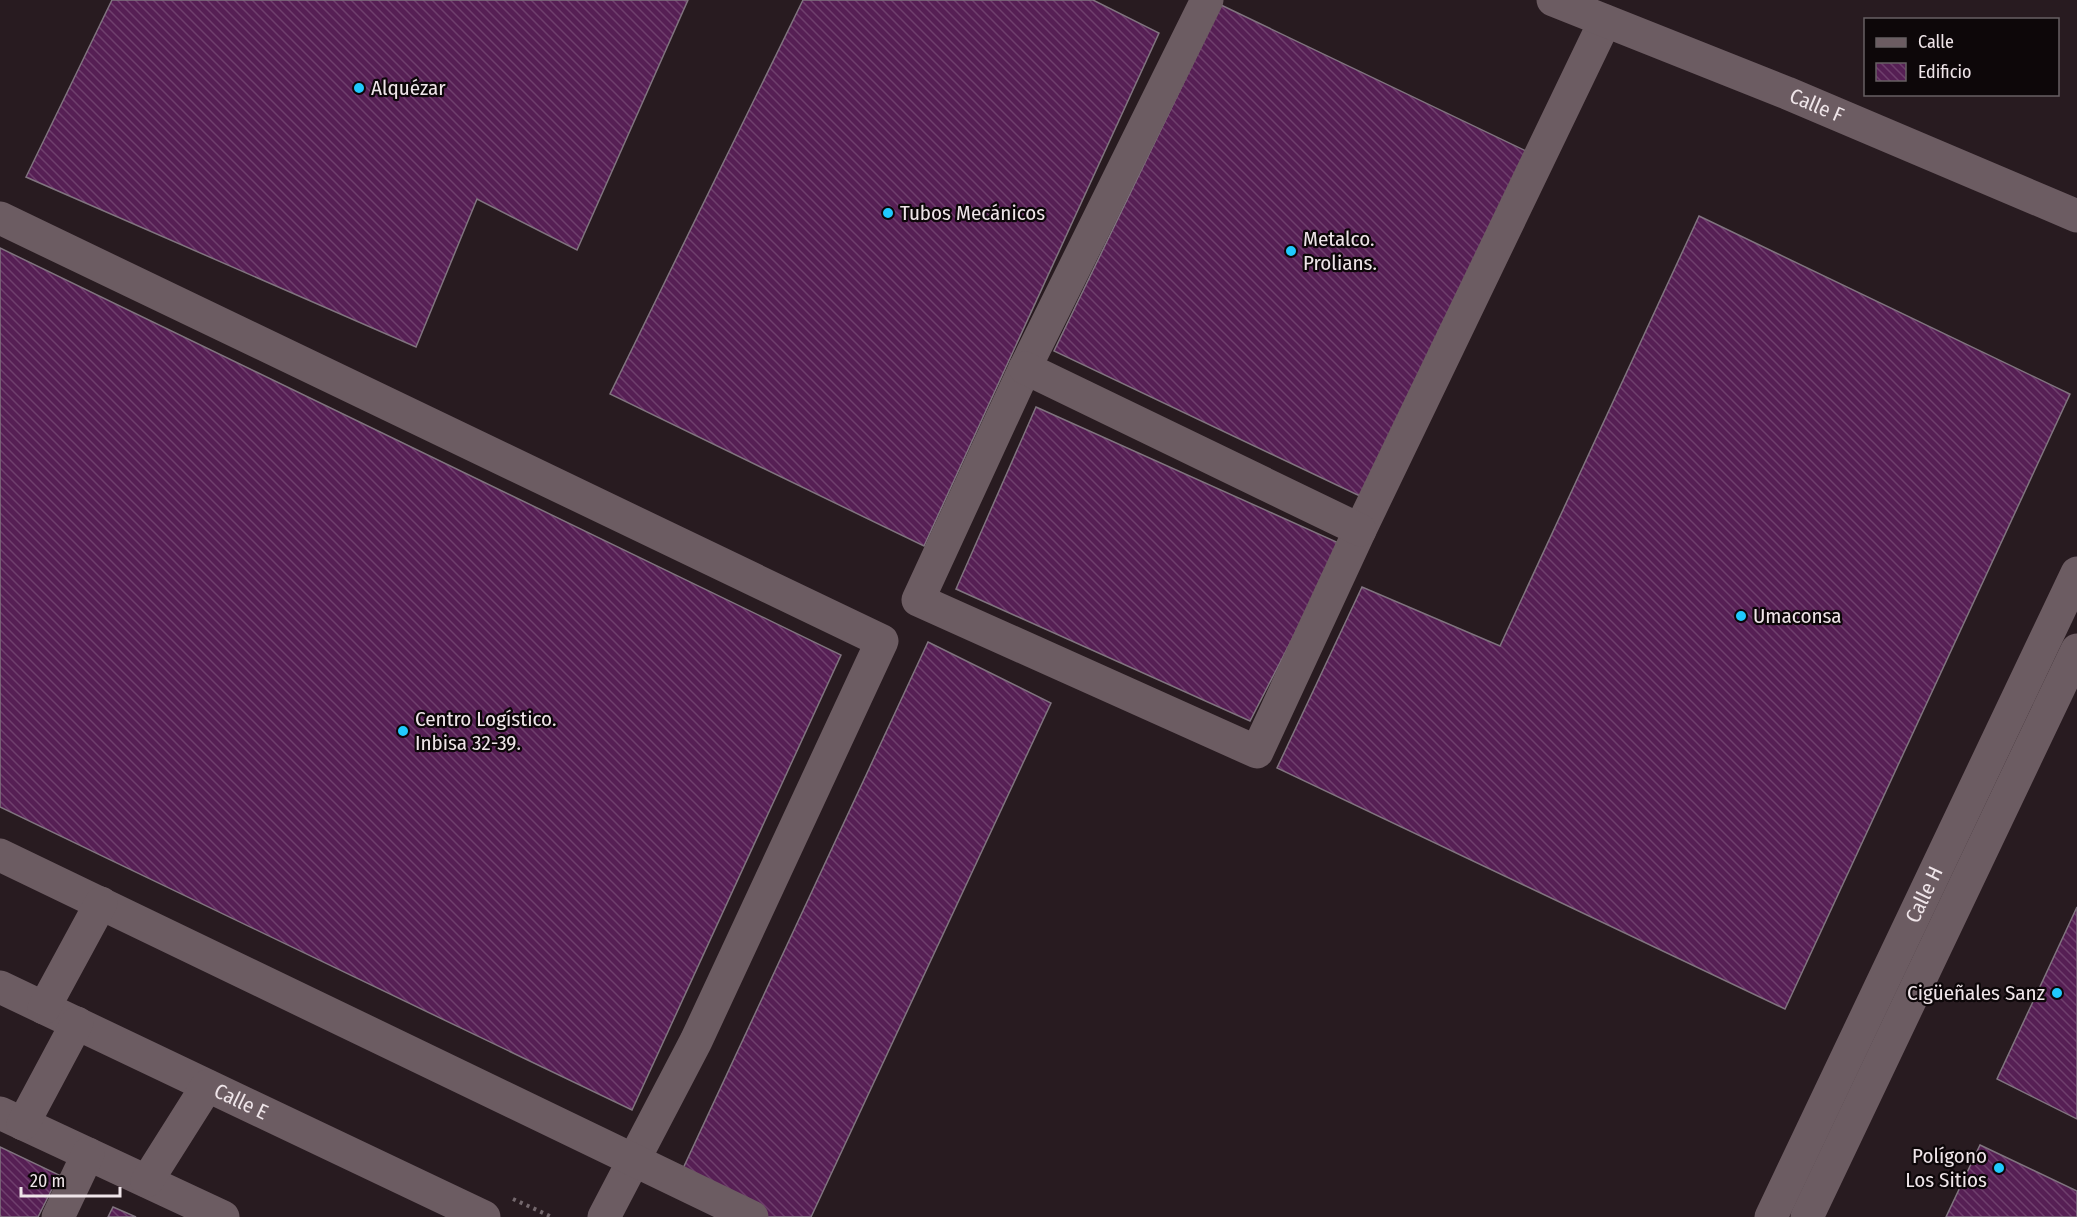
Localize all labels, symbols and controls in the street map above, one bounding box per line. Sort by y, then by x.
legend [1864,18,2059,96]
text: Calle [1918,31,1954,53]
text: Edificio [1918,61,1971,83]
place label: Alquézar [371,75,446,101]
marker: Alquézar [352,81,366,95]
street label: Calle F [1786,83,1848,128]
place label: Tubos Mecánicos [900,200,1045,226]
marker: Tubos Mecánicos [881,206,895,220]
place label: Metalco. Prolians. [1303,226,1377,276]
marker: Metalco. Prolians. [1284,244,1298,258]
place label: Umaconsa [1753,603,1842,629]
marker: Umaconsa [1734,609,1748,623]
place label: Centro Logístico. Inbisa 32-39. [415,706,556,756]
marker: Centro Logístico. Inbisa 32-39. [396,724,410,738]
street label: Calle H [1900,862,1949,927]
place label: Cigüeñales Sanz [1907,980,2045,1006]
marker: Cigüeñales Sanz [2050,986,2064,1000]
street label: Calle E [210,1078,272,1126]
place label: Polígono Los Sitios [1905,1143,1987,1193]
scale bar [21,1160,120,1198]
marker: Polígono Los Sitios [1992,1161,2006,1175]
text: 20 m [30,1170,65,1192]

